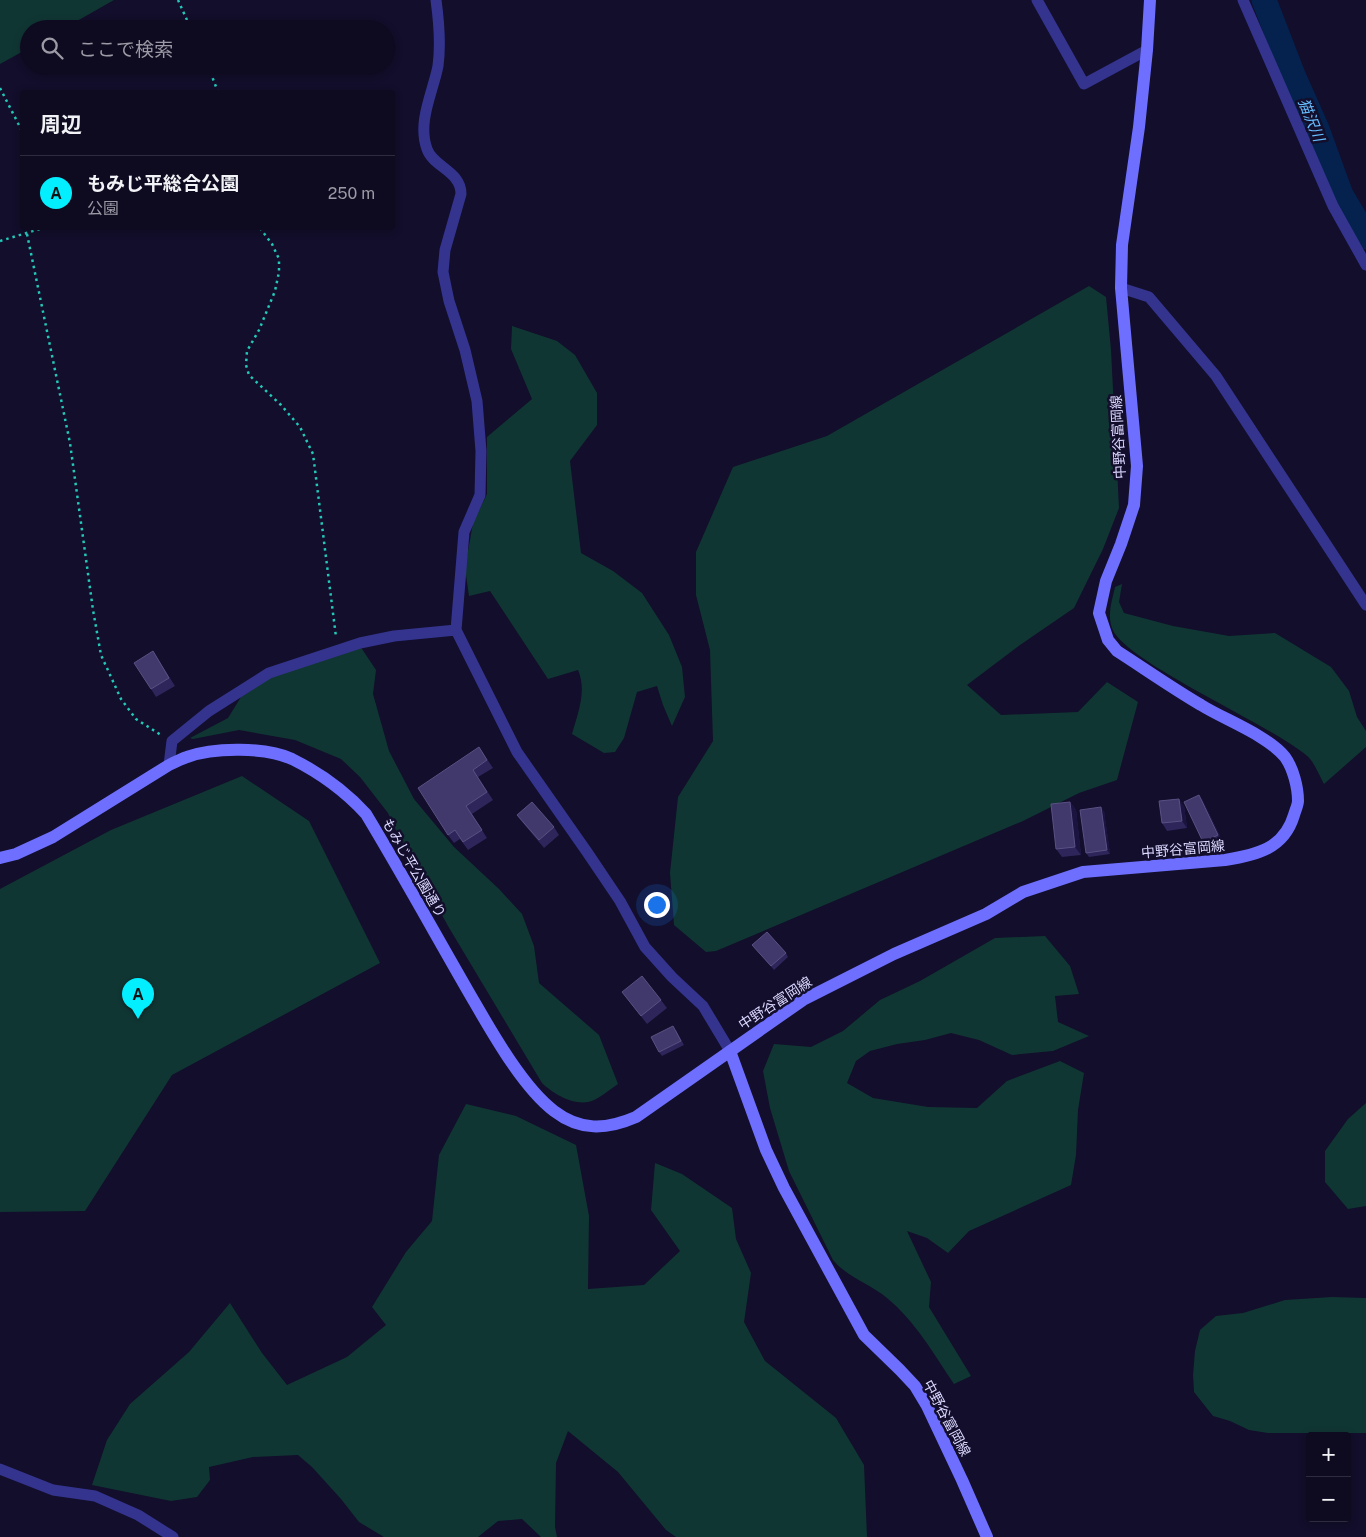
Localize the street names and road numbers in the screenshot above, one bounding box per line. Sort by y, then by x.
street label: 中野谷富岡線 [1108,395,1128,479]
street label: もみじ平公園通り [379,816,449,920]
street label: 中野谷富岡線 [1140,837,1226,861]
street label: 中野谷富岡線 [735,973,815,1033]
street label: 中野谷富岡線 [920,1377,974,1459]

